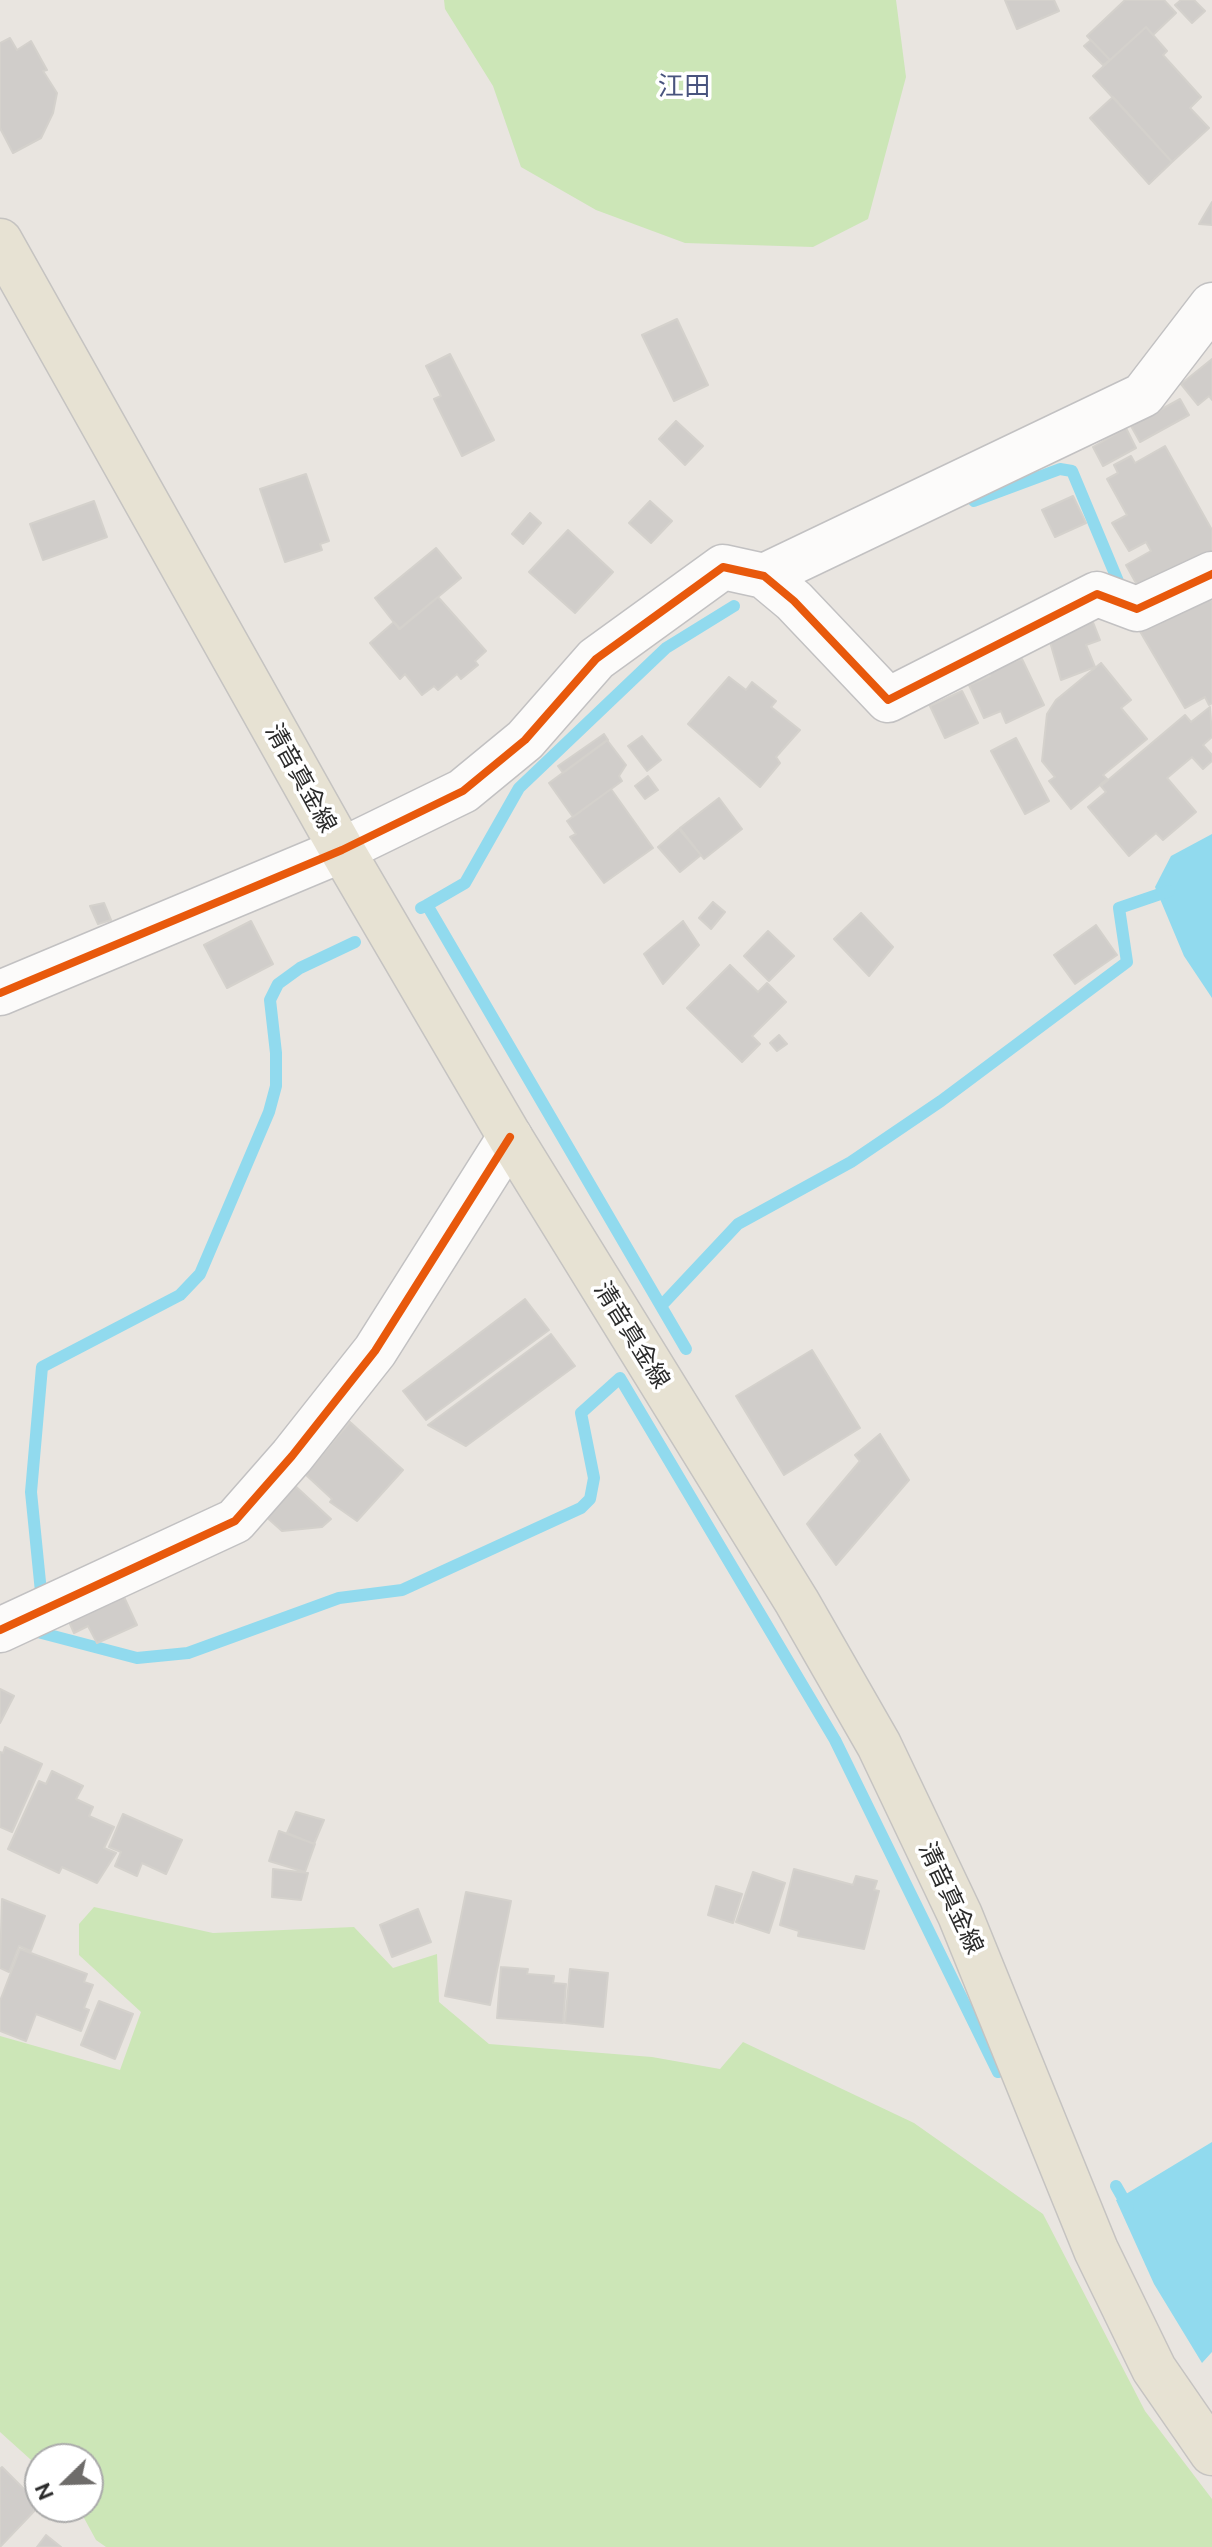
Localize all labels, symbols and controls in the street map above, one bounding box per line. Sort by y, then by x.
district label: 江田 [658,70,710,102]
street label: 清音真金線 [259,719,343,837]
street label: 清音真金線 [588,1276,676,1394]
street label: 清音真金線 [913,1838,989,1958]
north arrow [24,2443,104,2523]
text: N [29,2479,58,2504]

